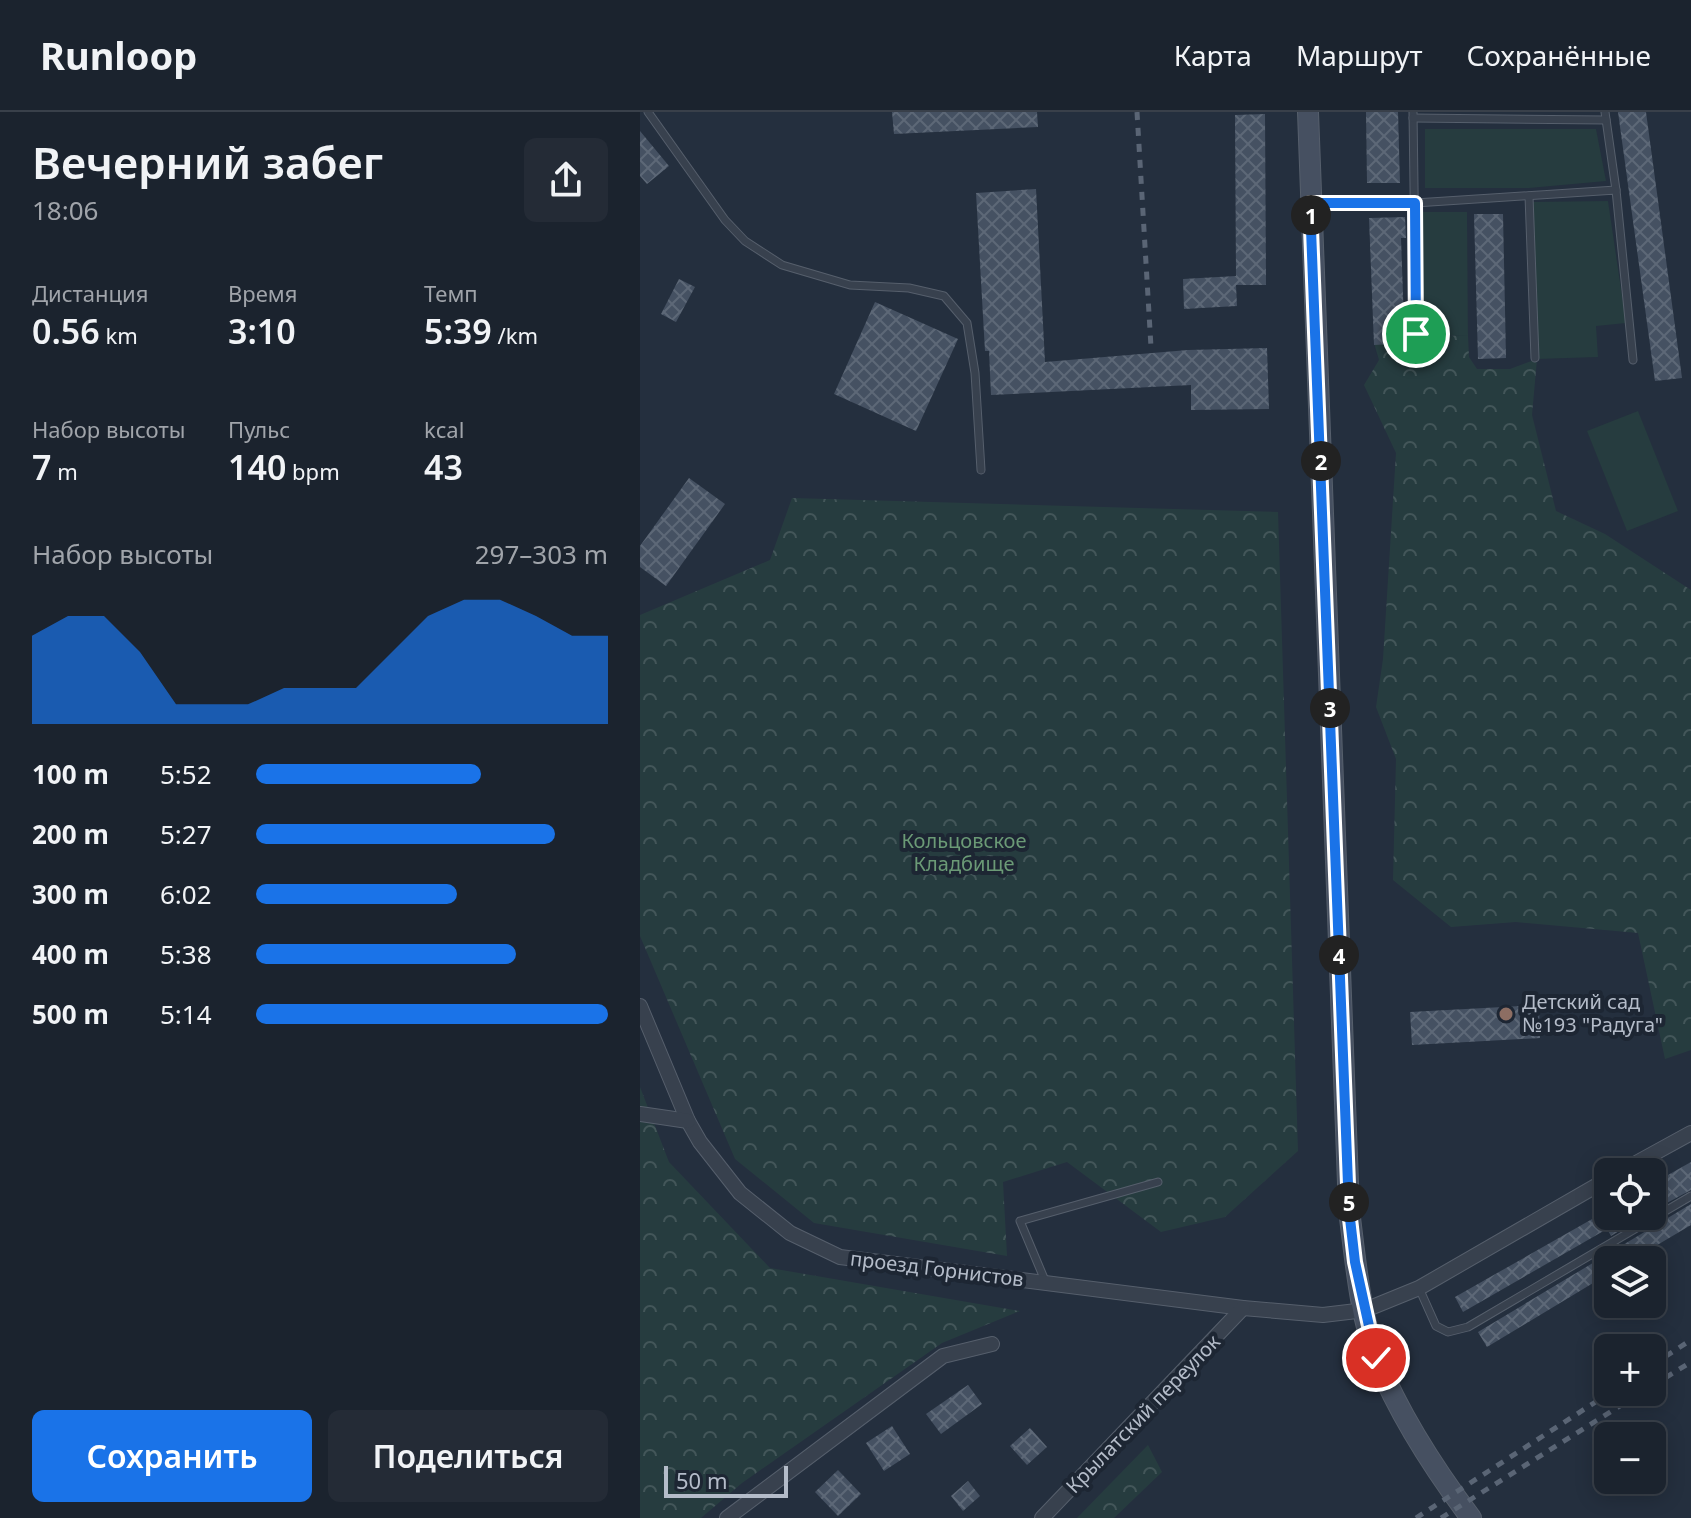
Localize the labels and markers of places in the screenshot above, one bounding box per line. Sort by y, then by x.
pin: 1 [1291,195,1331,235]
pin [1382,300,1450,368]
pin: 2 [1301,441,1341,481]
pin: 3 [1310,688,1350,728]
pin: 4 [1319,935,1359,975]
place label: Детский сад №193 "Радуга" [1522,988,1663,1038]
marker: Детский сад №193 "Радуга" [1497,1005,1515,1023]
pin: 5 [1329,1182,1369,1222]
pin [1342,1324,1410,1392]

